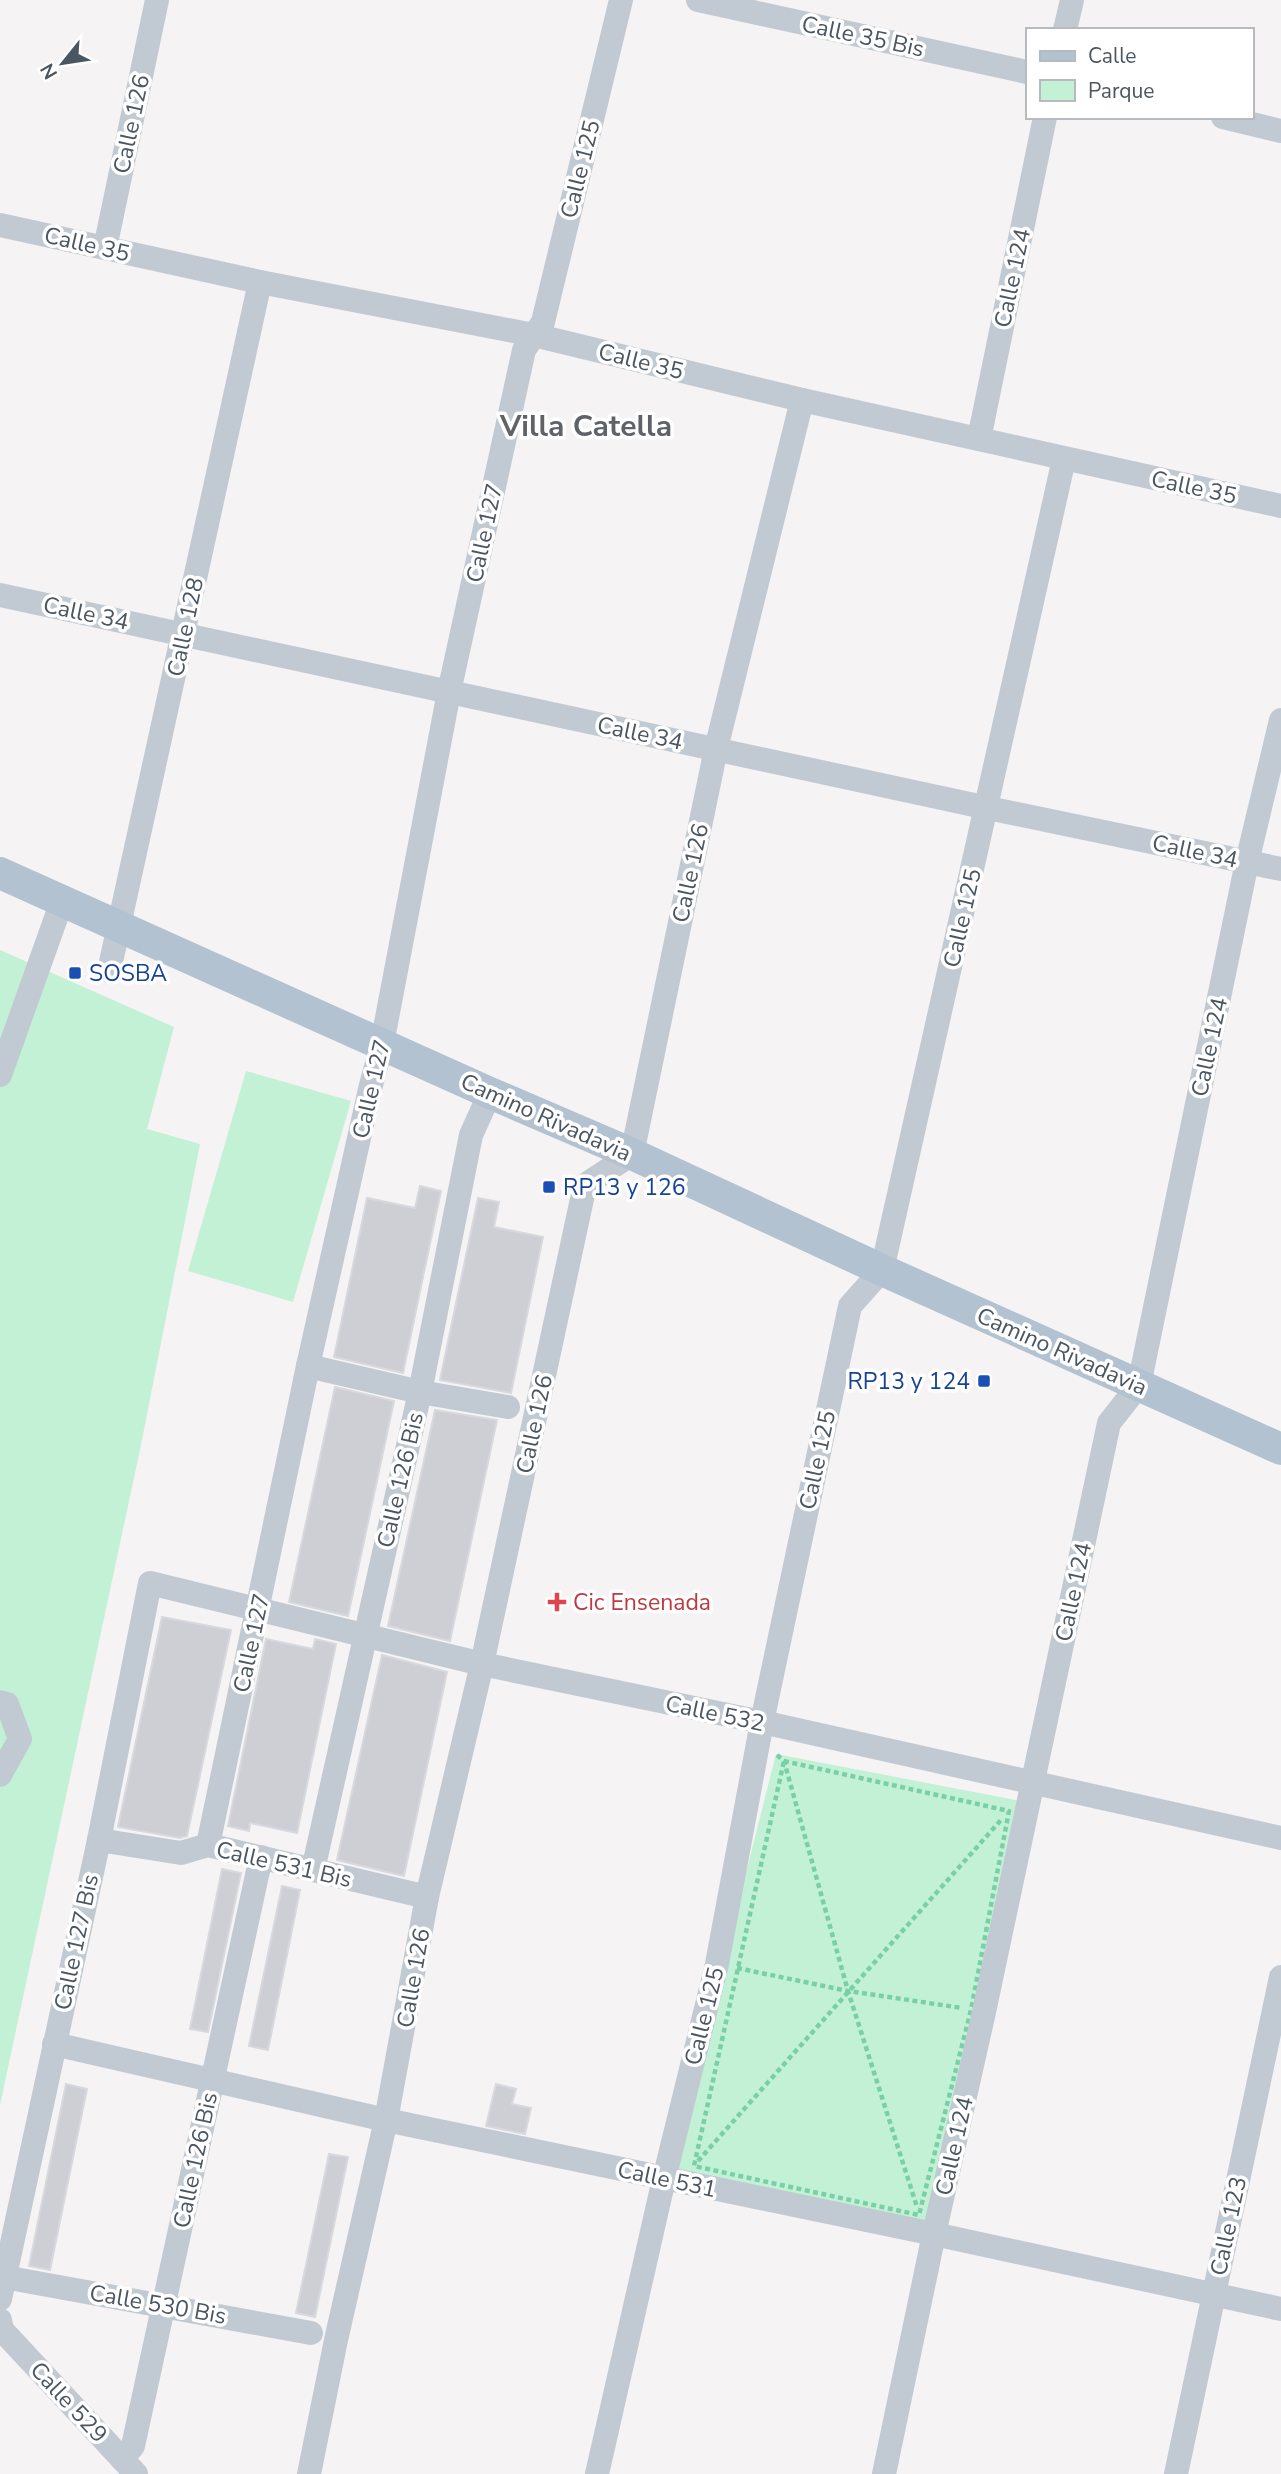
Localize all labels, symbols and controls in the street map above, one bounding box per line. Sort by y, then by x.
street label: Calle 35 Bis [799,8,927,65]
north arrow [28,28,98,98]
legend [1026,28,1253,119]
text: Calle [1088,42,1136,70]
text: N [34,58,64,84]
street label: Calle 126 [106,72,157,176]
text: Parque [1088,77,1155,105]
street label: Calle 125 [553,117,608,222]
street label: Calle 35 [41,220,133,269]
street label: Calle 124 [987,226,1038,330]
street label: Calle 35 [595,336,687,387]
district label: Villa Catella [499,406,672,447]
street label: Calle 35 [1148,463,1239,512]
street label: Calle 127 [459,481,510,585]
street label: Calle 128 [160,575,211,679]
street label: Calle 34 [40,589,131,638]
street label: Calle 34 [594,709,685,758]
street label: Calle 126 [665,821,716,925]
street label: Calle 34 [1149,827,1240,876]
street label: Calle 125 [936,866,989,970]
place label: SOSBA [89,958,167,989]
marker: SOSBA [67,965,83,981]
street label: Calle 124 [1184,995,1235,1099]
street label: Calle 127 [345,1037,398,1141]
street label: Camino Rivadavia [456,1066,636,1169]
place label: RP13 y 126 [563,1172,686,1203]
marker: RP13 y 126 [541,1179,557,1195]
street label: Camino Rivadavia [972,1300,1152,1403]
place label: RP13 y 124 [847,1366,970,1397]
street label: Calle 126 [509,1372,560,1476]
marker: RP13 y 124 [976,1373,992,1389]
street label: Calle 125 [792,1408,843,1512]
street label: Calle 126 Bis [370,1409,431,1551]
street label: Calle 124 [1048,1540,1099,1644]
place label: Cic Ensenada [573,1587,711,1618]
street label: Calle 127 [226,1591,277,1695]
marker: Cic Ensenada [547,1592,567,1612]
street label: Calle 532 [663,1688,767,1739]
street label: Calle 531 Bis [213,1834,355,1895]
street label: Calle 127 Bis [47,1871,106,2013]
street label: Calle 126 [390,1926,437,2030]
street label: Calle 125 [677,1964,732,2069]
street label: Calle 126 Bis [166,2089,225,2231]
street label: Calle 124 [928,2094,981,2198]
street label: Calle 531 [615,2154,719,2205]
street label: Calle 123 [1203,2174,1254,2278]
street label: Calle 530 Bis [87,2277,229,2332]
street label: Calle 529 [23,2355,114,2450]

